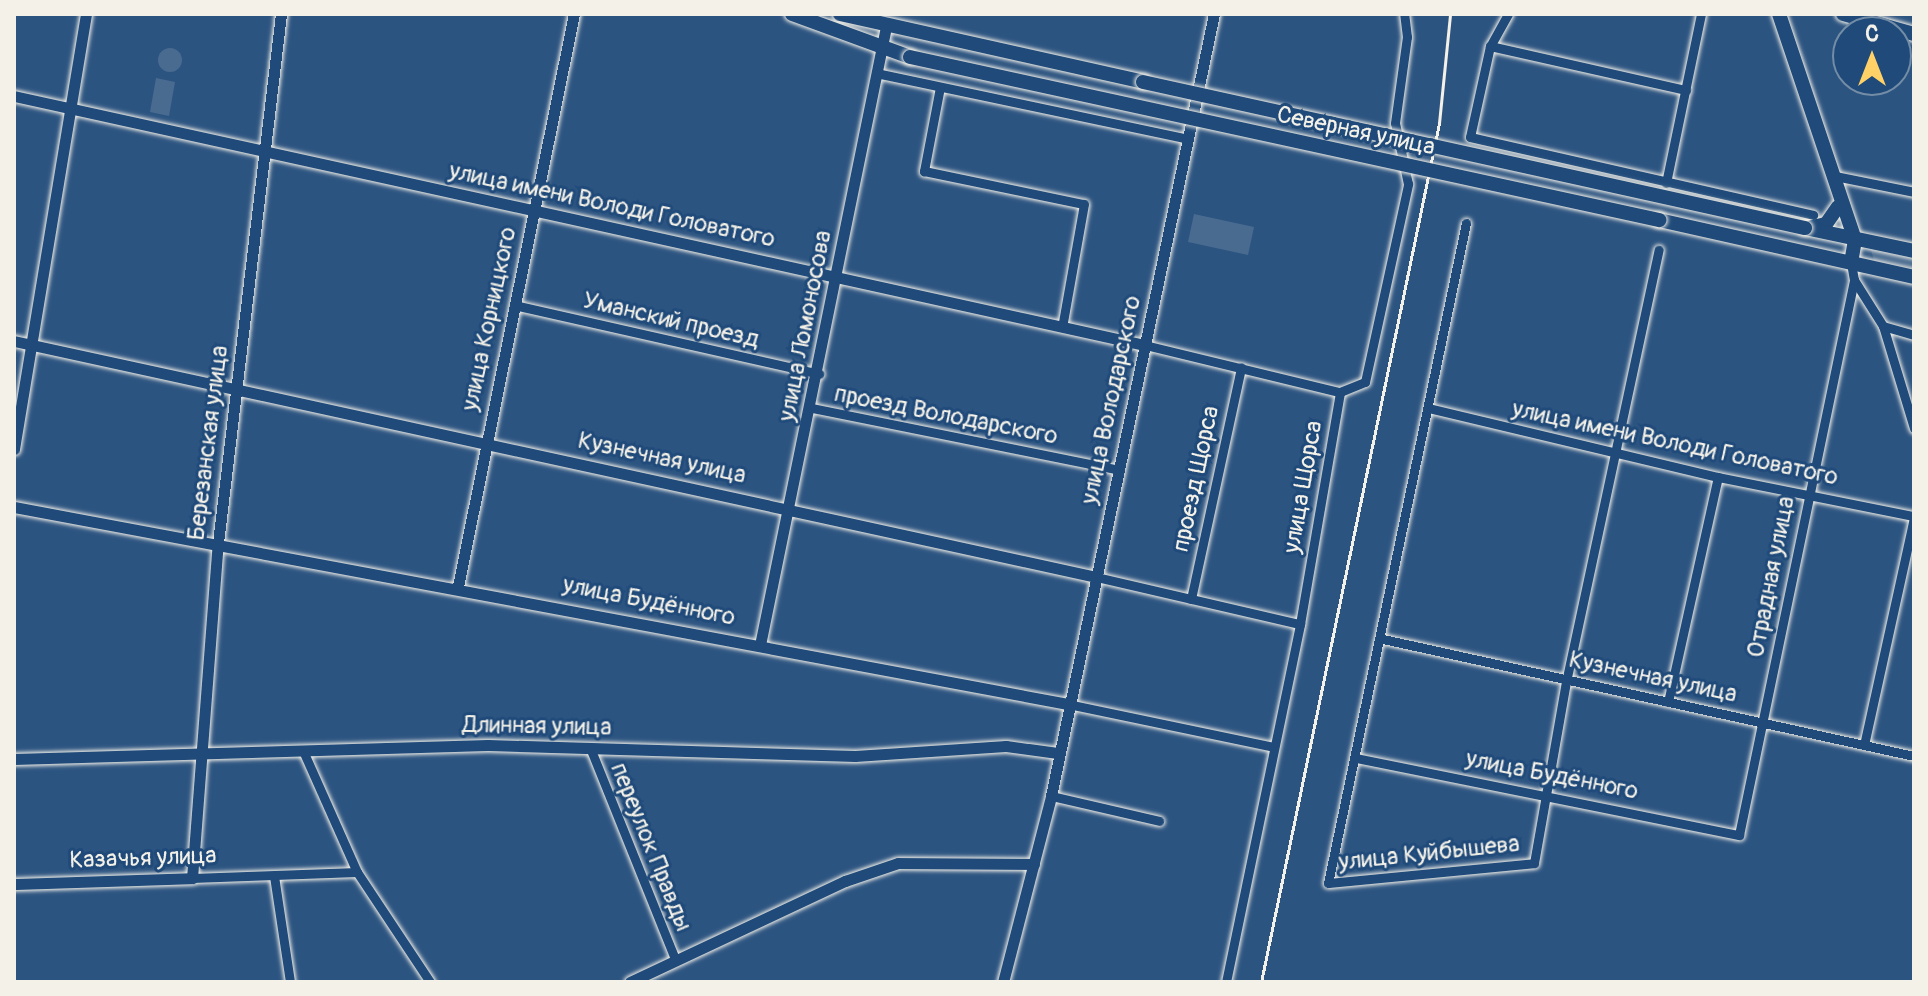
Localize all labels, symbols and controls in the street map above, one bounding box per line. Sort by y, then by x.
north arrow [1832,16,1912,96]
text: С [1865,20,1879,48]
street label: Северная улица [1274,100,1438,162]
street label: улица имени Володи Головатого [446,156,778,254]
street label: улица Корницкого [455,225,523,413]
street label: улица Ломоносова [772,228,838,424]
street label: Уманский проезд [580,286,762,354]
street label: улица Володарского [1075,293,1147,507]
street label: Березанская улица [182,344,234,542]
street label: проезд Володарского [832,379,1060,451]
street label: улица имени Володи Головатого [1509,394,1841,492]
street label: проезд Щорса [1166,403,1226,555]
street label: улица Щорса [1277,419,1329,555]
street label: Кузнечная улица [575,426,749,490]
street label: Отрадная улица [1741,494,1801,660]
street label: улица Будённого [560,570,738,632]
street label: Кузнечная улица [1566,645,1740,709]
street label: Длинная улица [462,710,612,742]
street label: улица Будённого [1463,744,1641,806]
street label: переулок Правды [604,759,698,935]
street label: улица Куйбышева [1337,829,1521,877]
street label: Казачья улица [69,841,217,875]

